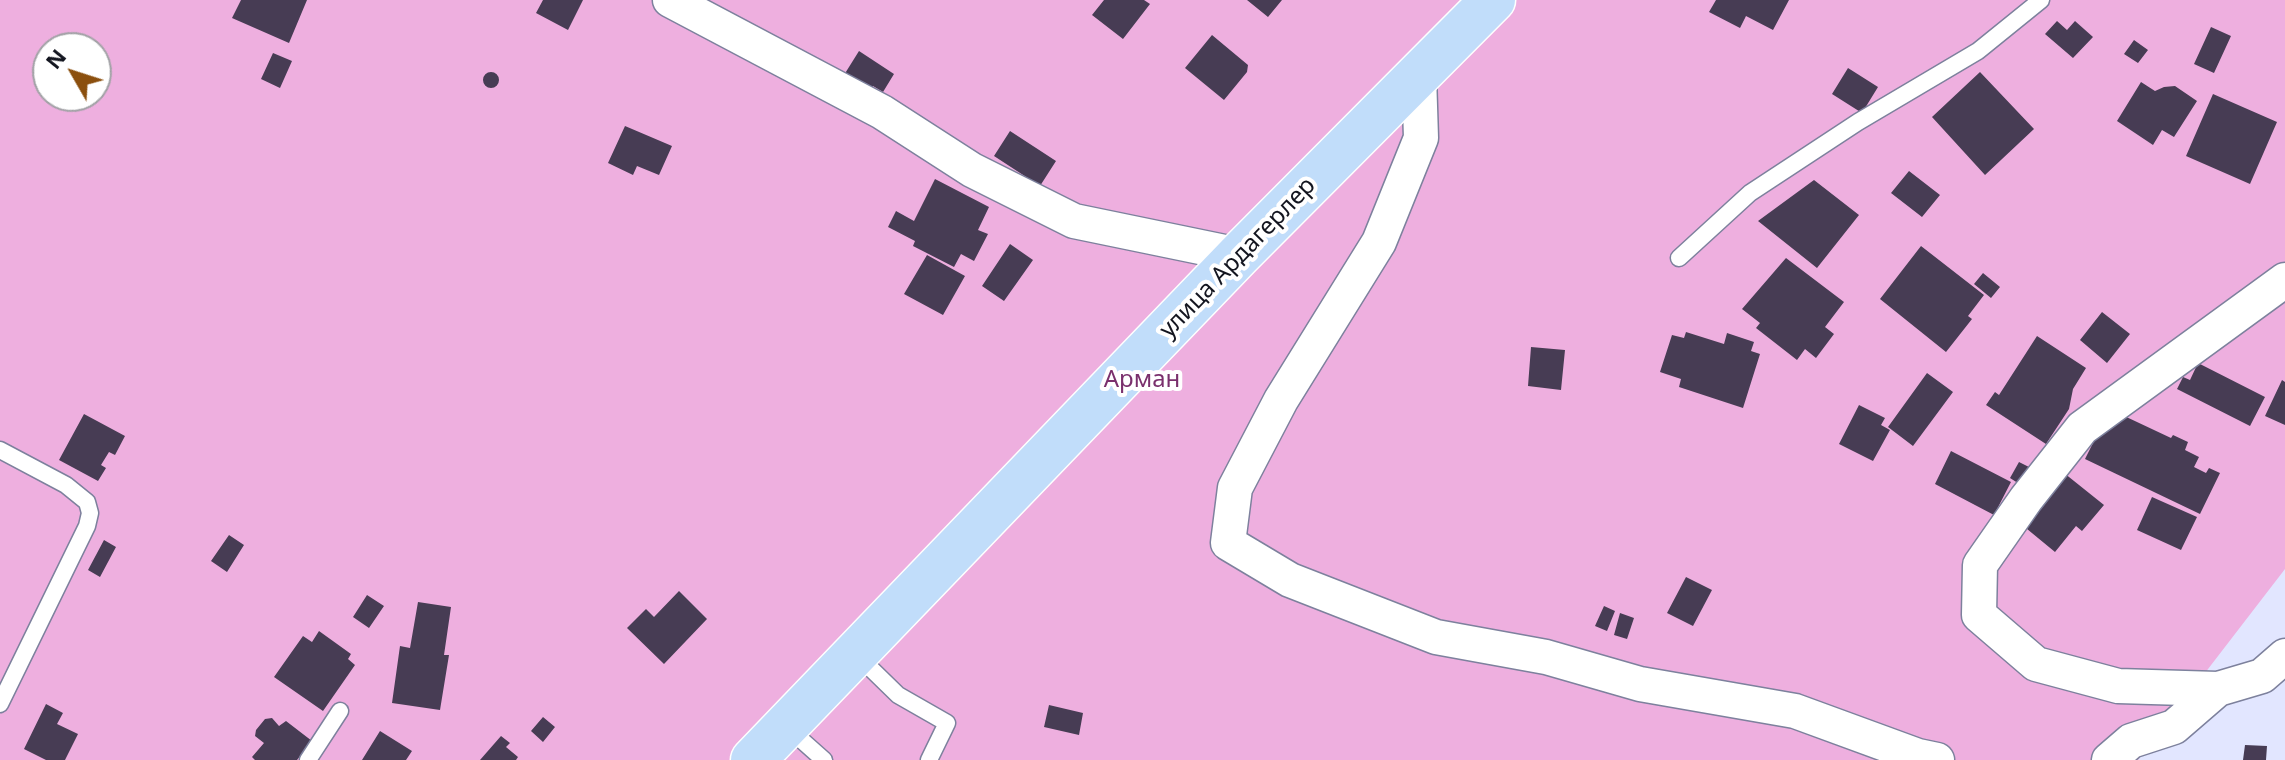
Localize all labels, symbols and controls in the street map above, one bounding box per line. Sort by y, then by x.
north arrow [32,32,112,112]
text: N [38,42,72,75]
street label: улица Ардагерлер [1154,172,1322,344]
park label: Арман [1104,366,1180,394]

